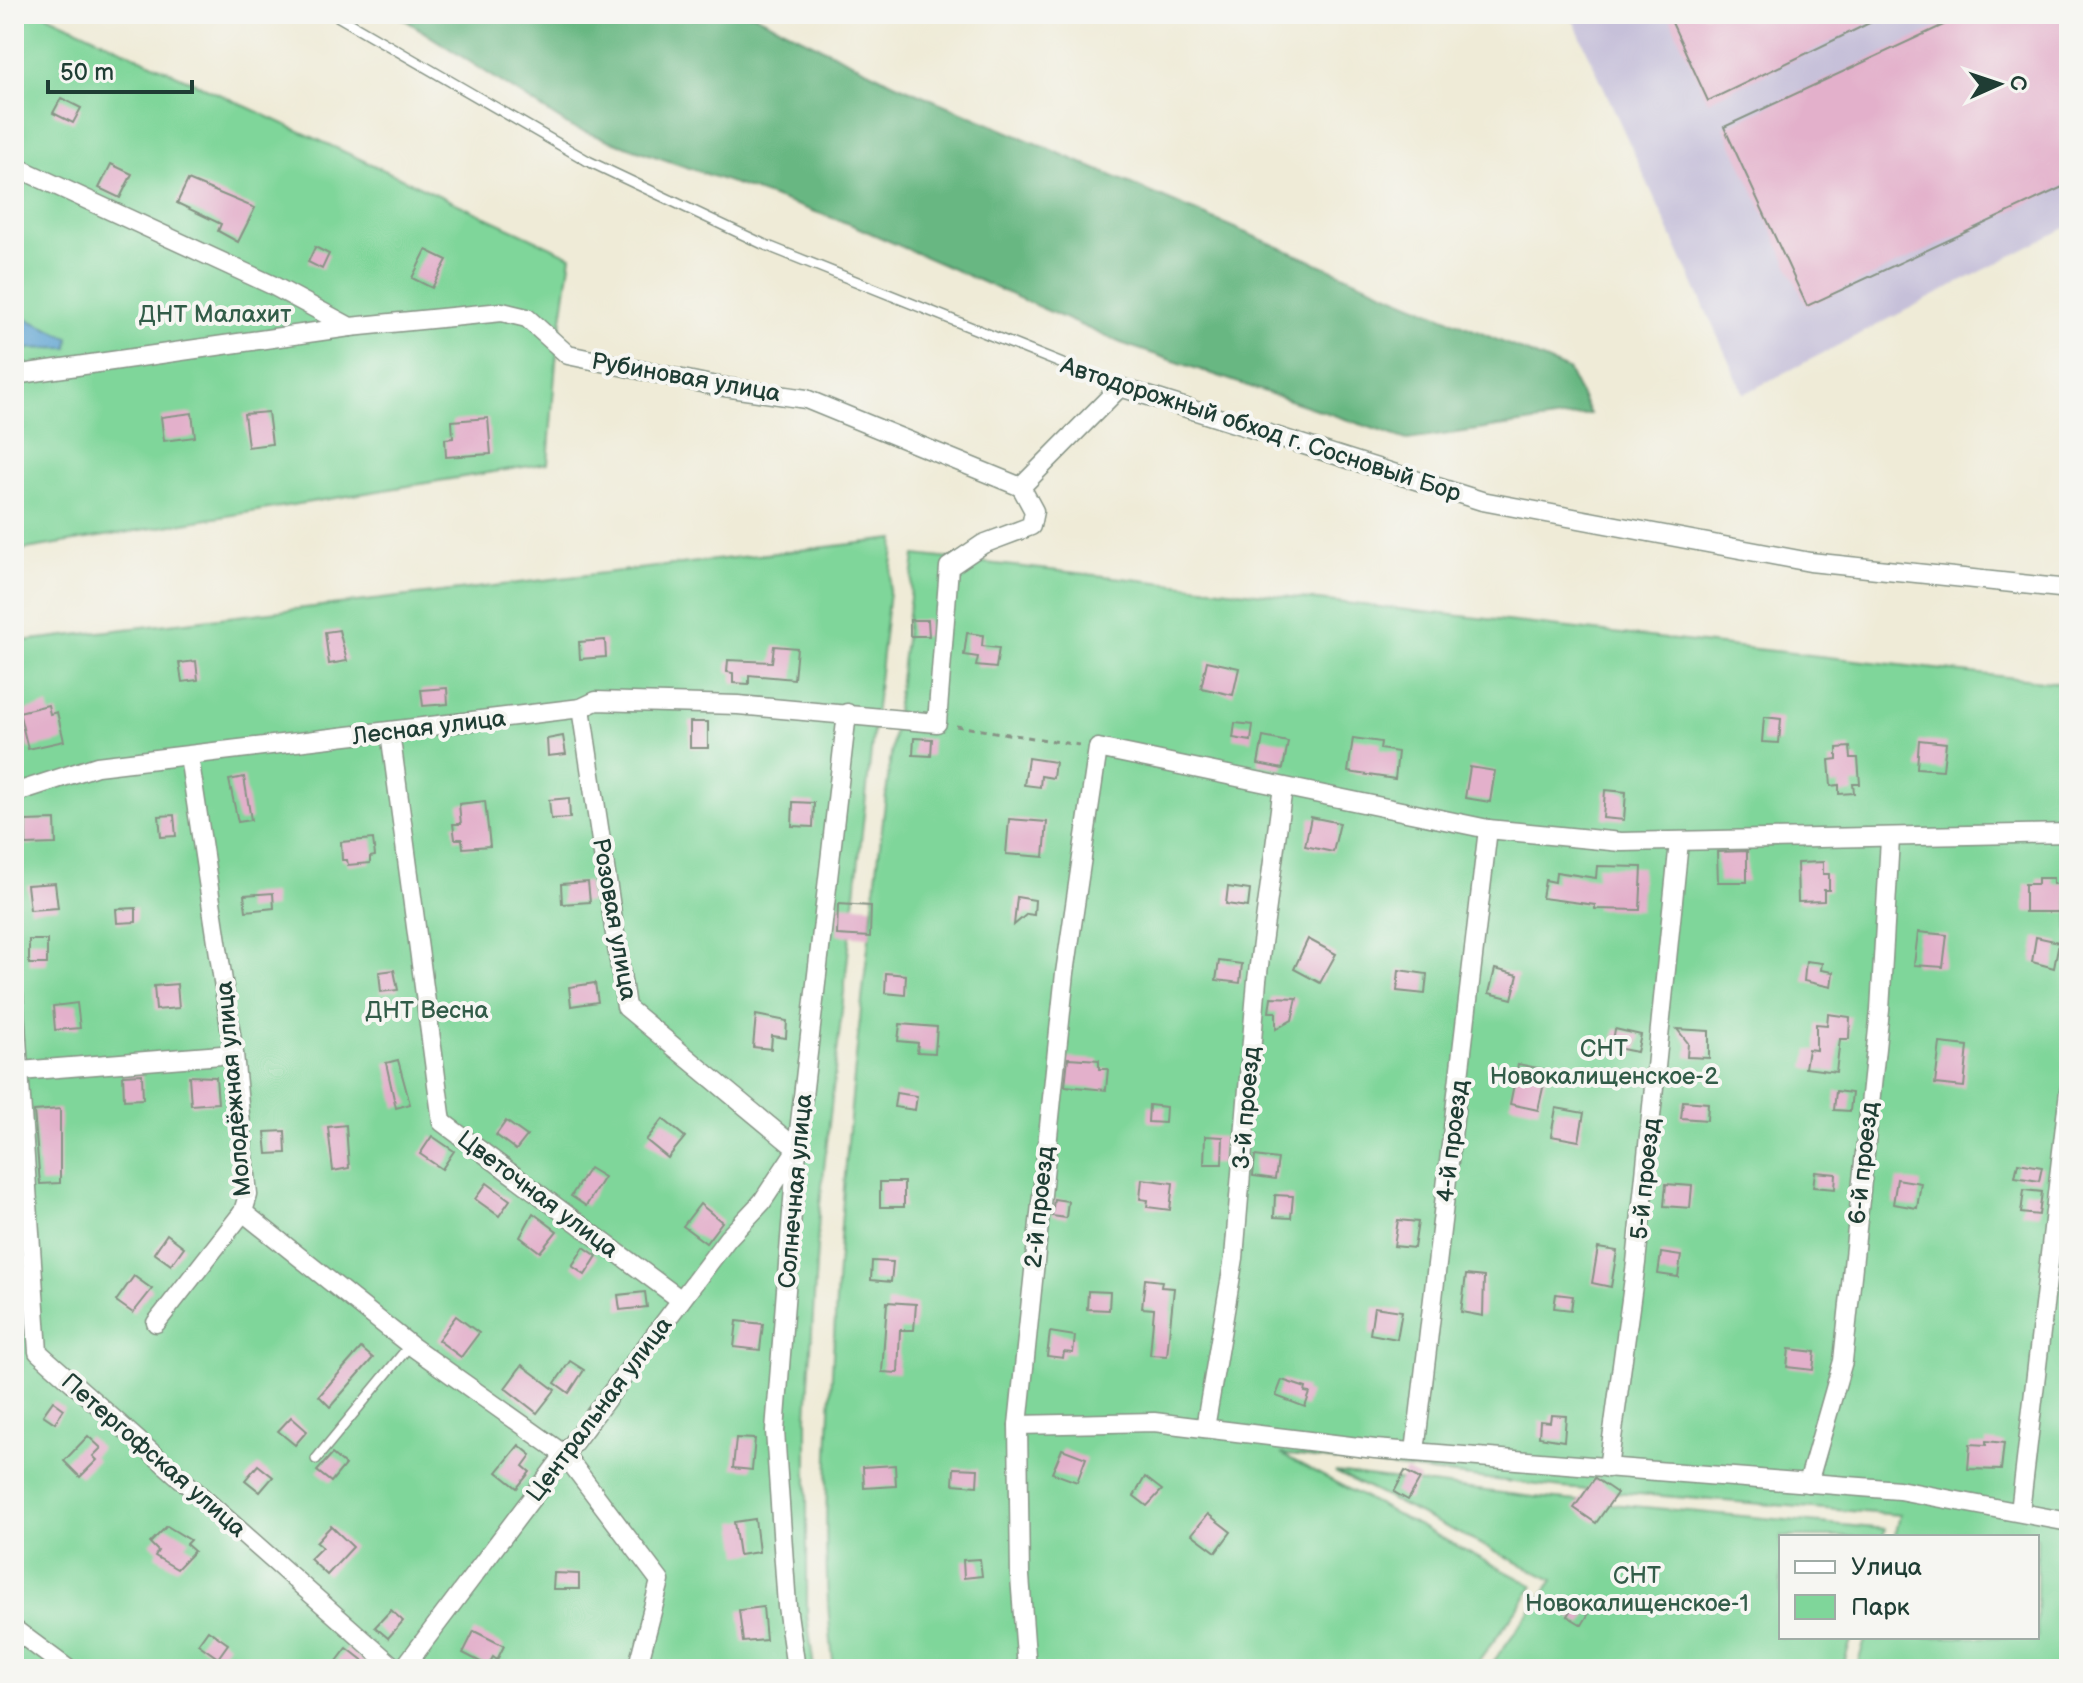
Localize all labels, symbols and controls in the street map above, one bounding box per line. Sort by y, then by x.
scale bar [48,44,192,94]
north arrow [1959,44,2039,124]
text: 50 m [60,58,114,87]
text: С [2004,75,2031,91]
park label: ДНТ Малахит [139,300,291,329]
street label: Рубиновая улица [589,347,783,408]
street label: Автодорожный обход г. Сосновый Бор [1056,351,1465,508]
street label: Лесная улица [350,704,507,751]
street label: Розовая улица [586,836,643,1003]
street label: Молодёжная улица [210,980,257,1198]
park label: ДНТ Весна [365,996,489,1025]
park label: СНТ Новокалищенское-2 [1490,1034,1718,1091]
street label: 3-й проезд [1227,1045,1266,1171]
street label: 4-й проезд [1431,1078,1474,1204]
street label: Солнечная улица [773,1092,818,1290]
street label: 6-й проезд [1843,1100,1884,1226]
street label: 5-й проезд [1625,1116,1666,1241]
street label: Цветочная улица [452,1124,624,1264]
street label: 2-й проезд [1019,1144,1060,1270]
street label: Центральная улица [521,1311,678,1507]
street label: Петергофская улица [55,1367,252,1544]
legend [1779,1535,2039,1639]
text: Улица [1851,1553,1922,1582]
park label: СНТ Новокалищенское-1 [1525,1561,1749,1618]
text: Парк [1851,1593,1910,1622]

